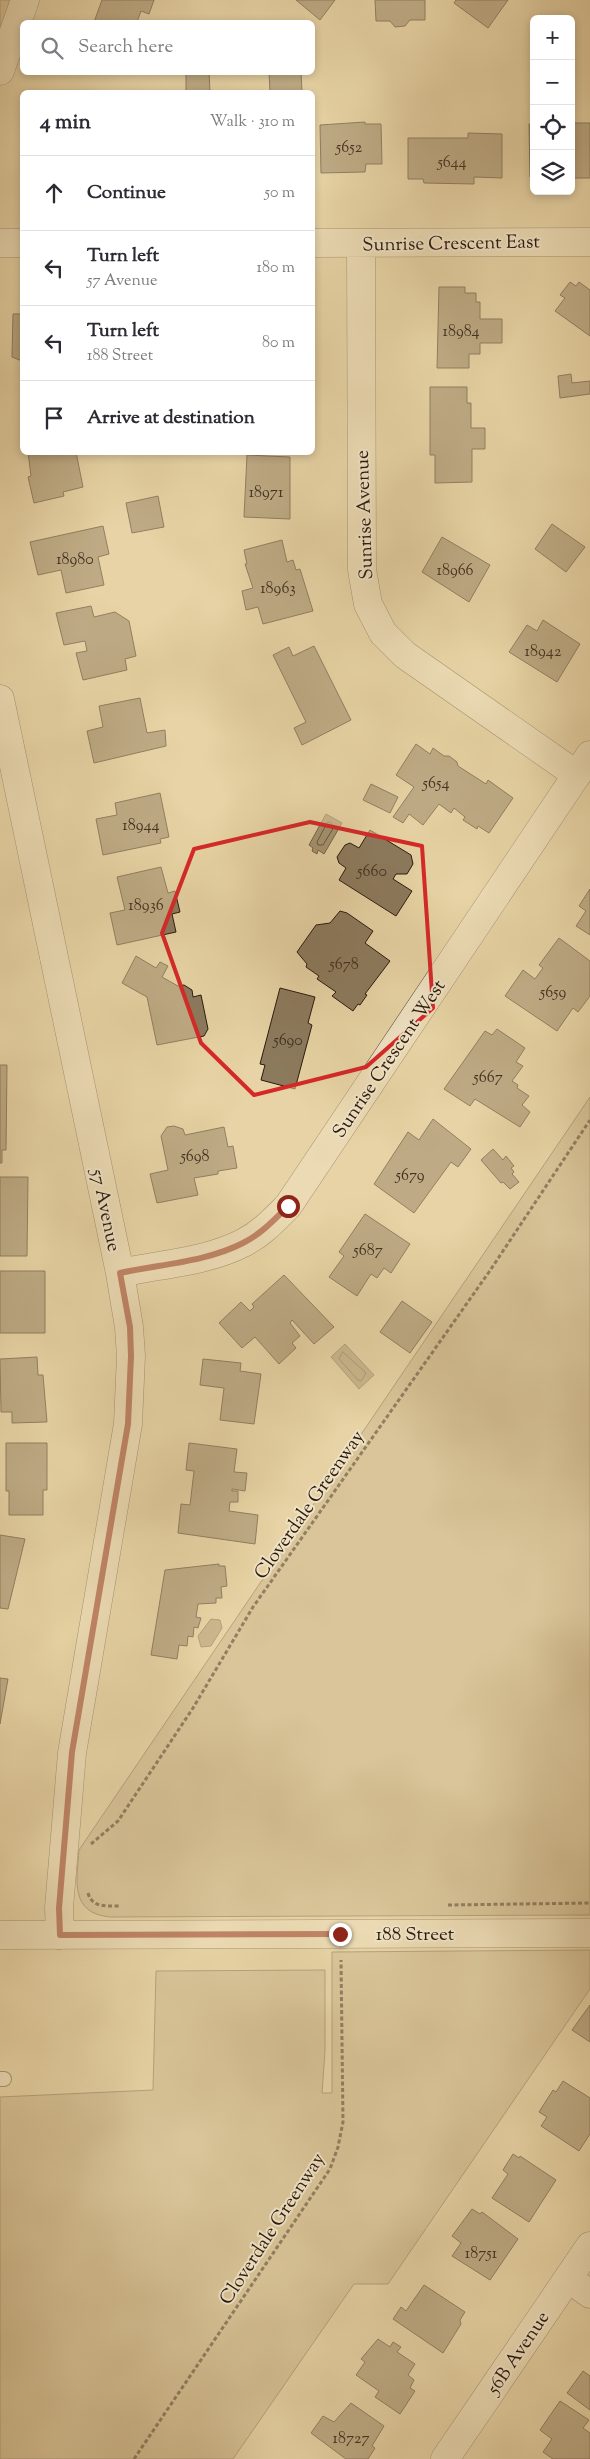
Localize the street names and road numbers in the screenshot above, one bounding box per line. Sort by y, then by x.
street label: Sunrise Crescent East [362,229,541,260]
street label: Sunrise Avenue [350,450,381,580]
street label: Sunrise Crescent West [327,974,453,1144]
street label: 57 Avenue [82,1166,126,1254]
street label: Cloverdale Greenway [248,1425,372,1585]
street label: 188 Street [376,1922,455,1949]
street label: Cloverdale Greenway [214,2148,333,2311]
street label: 56B Avenue [481,2306,557,2401]

